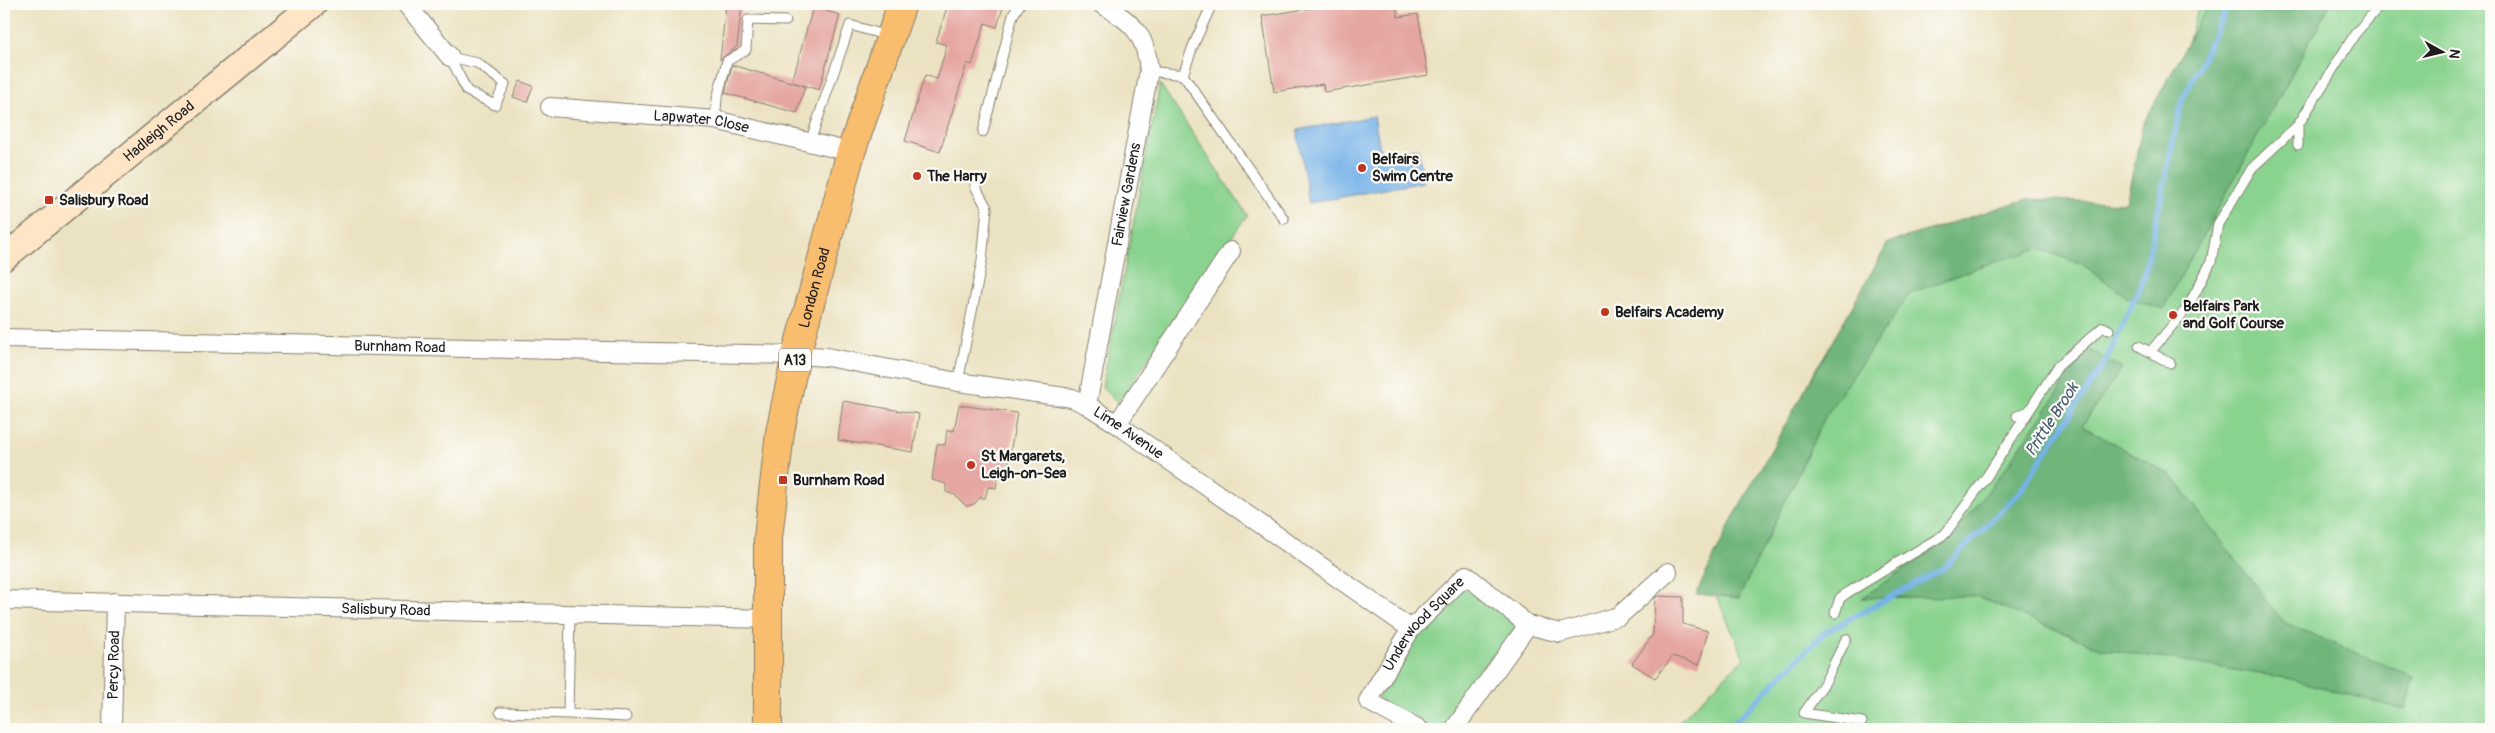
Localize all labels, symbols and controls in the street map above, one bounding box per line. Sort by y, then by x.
north arrow [2418,28,2468,78]
text: N [2445,48,2463,60]
street label: Hadleigh Road [120,97,199,166]
street label: Lapwater Close [653,106,751,138]
street label: Fairview Gardens [1108,141,1146,248]
place label: Belfairs Swim Centre [1372,150,1454,186]
marker: Belfairs Swim Centre [1356,162,1368,174]
place label: The Harry [926,167,987,186]
marker: The Harry [911,170,923,182]
place label: Salisbury Road [59,191,149,210]
marker: Salisbury Road [43,194,55,206]
street label: London Road [795,245,835,330]
place label: Belfairs Park and Golf Course [2183,297,2284,333]
place label: Belfairs Academy [1615,303,1724,322]
marker: Belfairs Academy [1599,306,1611,318]
marker: Belfairs Park and Golf Course [2167,309,2179,321]
street label: Burnham Road [354,337,446,357]
road number: A13 [779,348,811,372]
water label: Prittle Brook [2021,378,2084,460]
street label: Lime Avenue [1089,402,1167,464]
place label: St Margarets, Leigh-on-Sea [981,447,1067,483]
marker: St Margarets, Leigh-on-Sea [965,459,977,471]
place label: Burnham Road [793,471,885,490]
marker: Burnham Road [777,474,789,486]
street label: Underwood Square [1379,572,1469,675]
street label: Salisbury Road [341,599,431,621]
street label: Percy Road [104,630,124,700]

